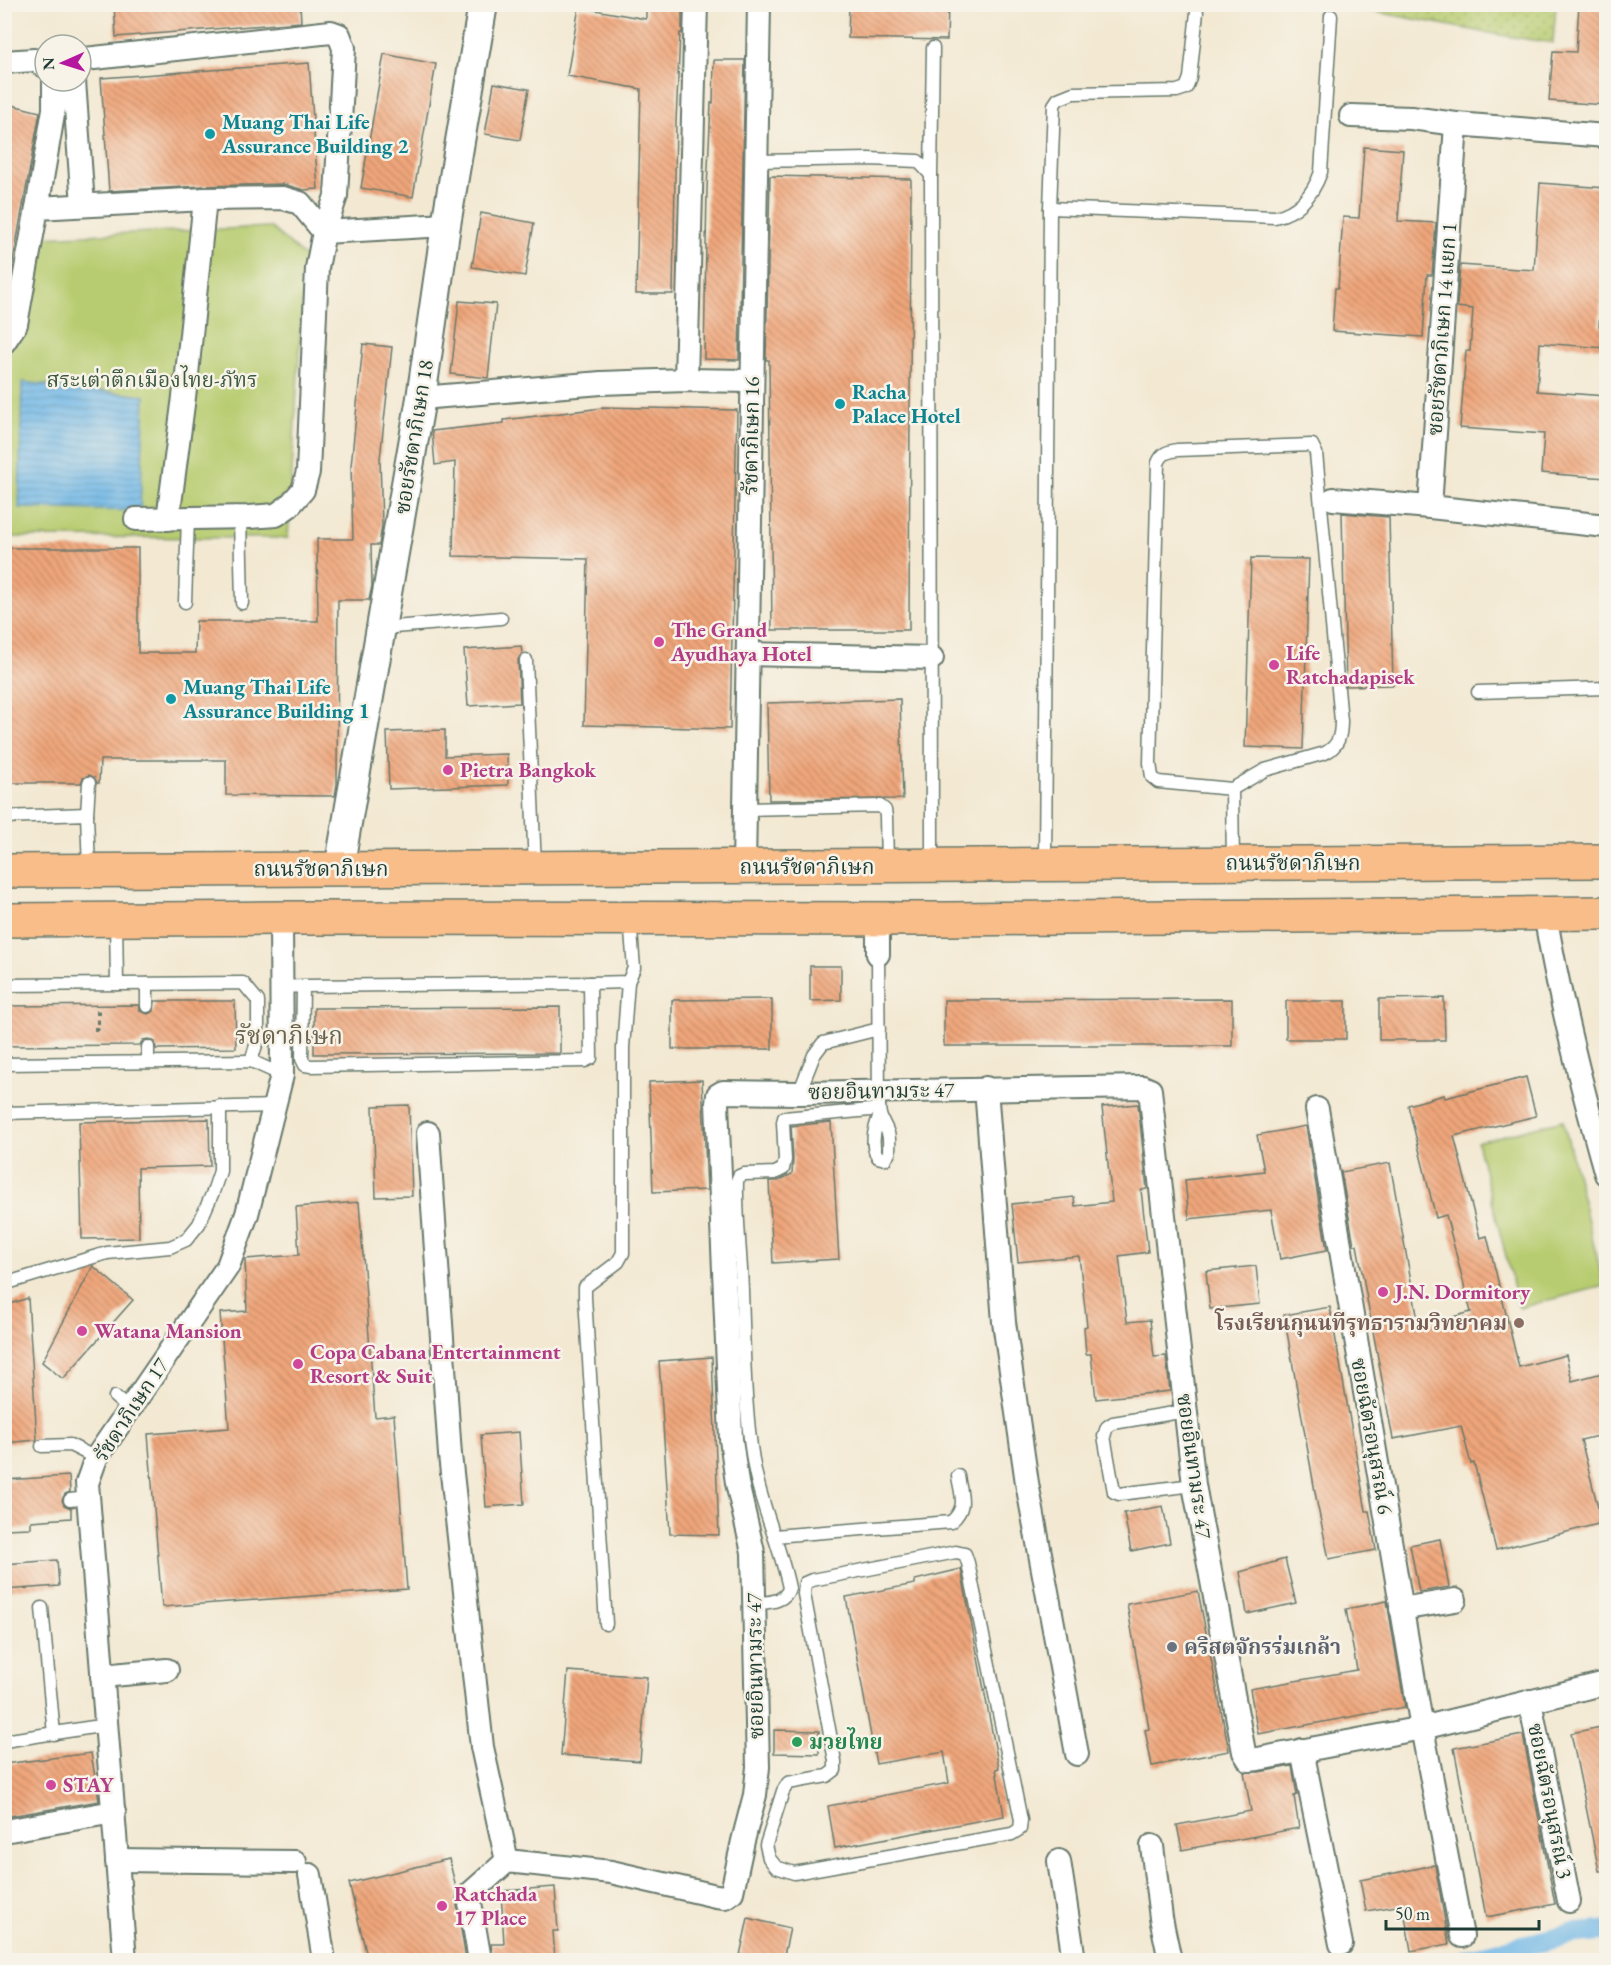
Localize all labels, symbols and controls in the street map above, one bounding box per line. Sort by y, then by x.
north arrow [33,33,93,93]
text: N [38,57,59,71]
place label: Muang Thai Life Assurance Building 2 [221,108,409,159]
marker: Muang Thai Life Assurance Building 2 [203,127,217,141]
street label: ซอยรัชดาภิเษก 14 แยก 1 [1421,221,1462,437]
street label: ซอยรัชดาภิเษก 18 [388,358,439,516]
park label: สระเต่าตึกเมืองไทย-ภัทร [47,365,257,393]
street label: รัชดาภิเษก 16 [736,376,765,496]
place label: Racha Palace Hotel [852,378,961,429]
marker: Racha Palace Hotel [833,397,847,411]
place label: The Grand Ayudhaya Hotel [670,616,812,667]
marker: The Grand Ayudhaya Hotel [652,635,666,649]
place label: Life Ratchadapisek [1286,639,1415,690]
marker: Life Ratchadapisek [1267,658,1281,672]
place label: Muang Thai Life Assurance Building 1 [182,673,370,724]
marker: Muang Thai Life Assurance Building 1 [164,692,178,706]
place label: Pietra Bangkok [460,756,596,783]
marker: Pietra Bangkok [441,763,455,777]
street label: ถนนรัชดาภิเษก [1226,849,1360,876]
street label: ถนนรัชดาภิเษก [740,853,874,880]
street label: ถนนรัชดาภิเษก [254,855,388,882]
district label: รัชดาภิเษก [235,1020,343,1051]
street label: ซอยอินทามระ 47 [808,1076,955,1105]
place label: J.N. Dormitory [1393,1278,1531,1305]
marker: J.N. Dormitory [1376,1285,1390,1299]
place label: โรงเรียนกุนนทีรุทธารามวิทยาคม [1214,1308,1507,1337]
marker: โรงเรียนกุนนทีรุทธารามวิทยาคม [1512,1316,1526,1330]
place label: Watana Mansion [94,1317,242,1344]
marker: Watana Mansion [75,1324,89,1338]
place label: Copa Cabana Entertainment Resort & Suit [310,1338,561,1389]
street label: รัชดาภิเษก 17 [87,1352,175,1467]
street label: ซอยฉัตรอนุสรณ์ 6 [1344,1356,1400,1516]
marker: Copa Cabana Entertainment Resort & Suit [291,1357,305,1371]
street label: ซอยอินทามระ 47 [1171,1392,1218,1541]
street label: ซอยอินทามระ 47 [740,1592,769,1739]
place label: คริสตจักรร่มเกล้า [1184,1633,1341,1660]
marker: คริสตจักรร่มเกล้า [1165,1640,1179,1654]
street label: ซอยฉัตรอนุสรณ์ 3 [1521,1721,1579,1881]
place label: มวยไทย [809,1727,883,1755]
marker: มวยไทย [790,1735,804,1749]
place label: STAY [63,1771,115,1798]
marker: STAY [44,1778,58,1792]
place label: Ratchada 17 Place [454,1880,538,1931]
scale bar [1386,1893,1539,1931]
marker: Ratchada 17 Place [435,1899,449,1913]
text: 50 m [1395,1902,1430,1925]

